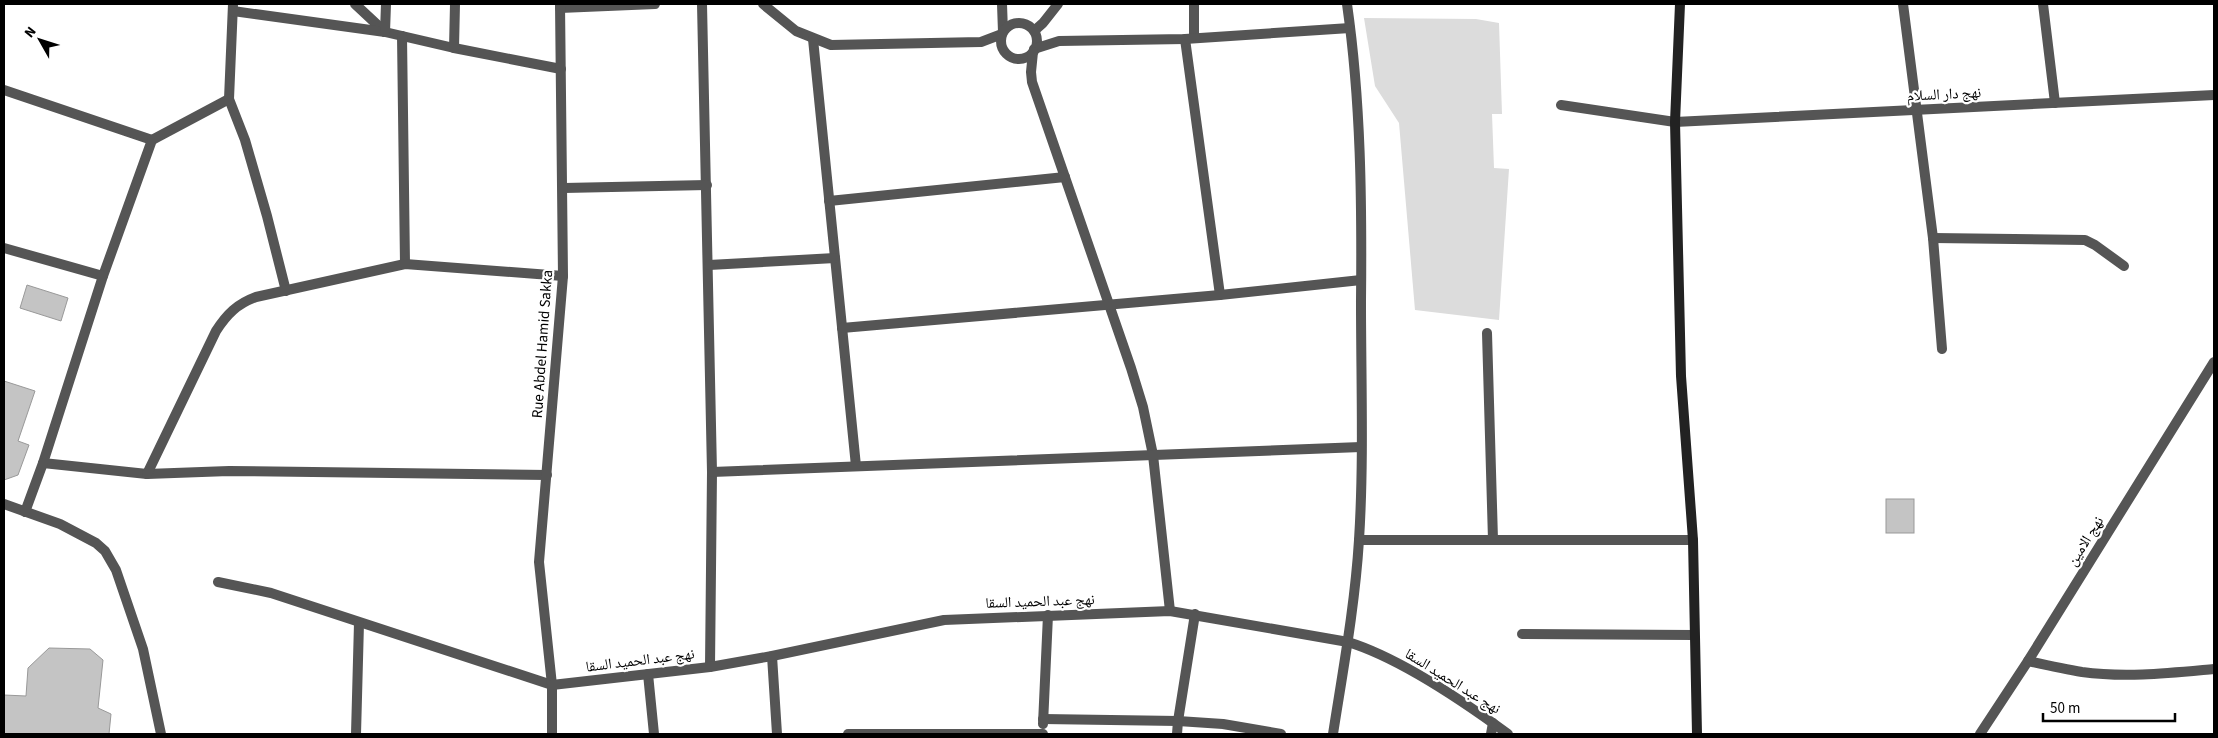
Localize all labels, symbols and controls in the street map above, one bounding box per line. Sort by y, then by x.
north arrow [15,15,65,65]
text: N [20,23,41,42]
street label: نهج دار السلام [1906,82,1982,107]
street label: Rue Abdel Hamid Sakka [527,269,558,419]
street label: نهج الامين [2062,512,2109,570]
street label: نهج عبد الحميد السقا [985,589,1095,614]
street label: نهج عبد الحميد السقا [584,643,696,678]
street label: نهج عبد الحميد السقا [1401,643,1505,719]
scale bar [2043,690,2176,722]
text: 50 m [2050,698,2080,719]

